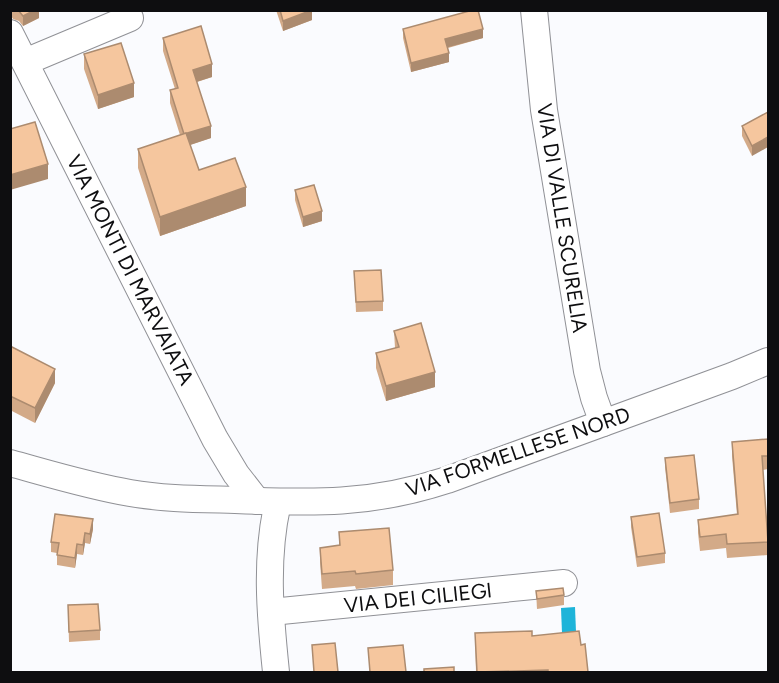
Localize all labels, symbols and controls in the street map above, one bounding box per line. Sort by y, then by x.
street label: VIA DI VALLE SCURELIA [532,102,593,334]
street label: VIA MONTI DI MARVAIATA [61,151,199,389]
street label: VIA FORMELLESE NORD [402,401,633,502]
street label: VIA DEI CILIEGI [343,577,493,618]

